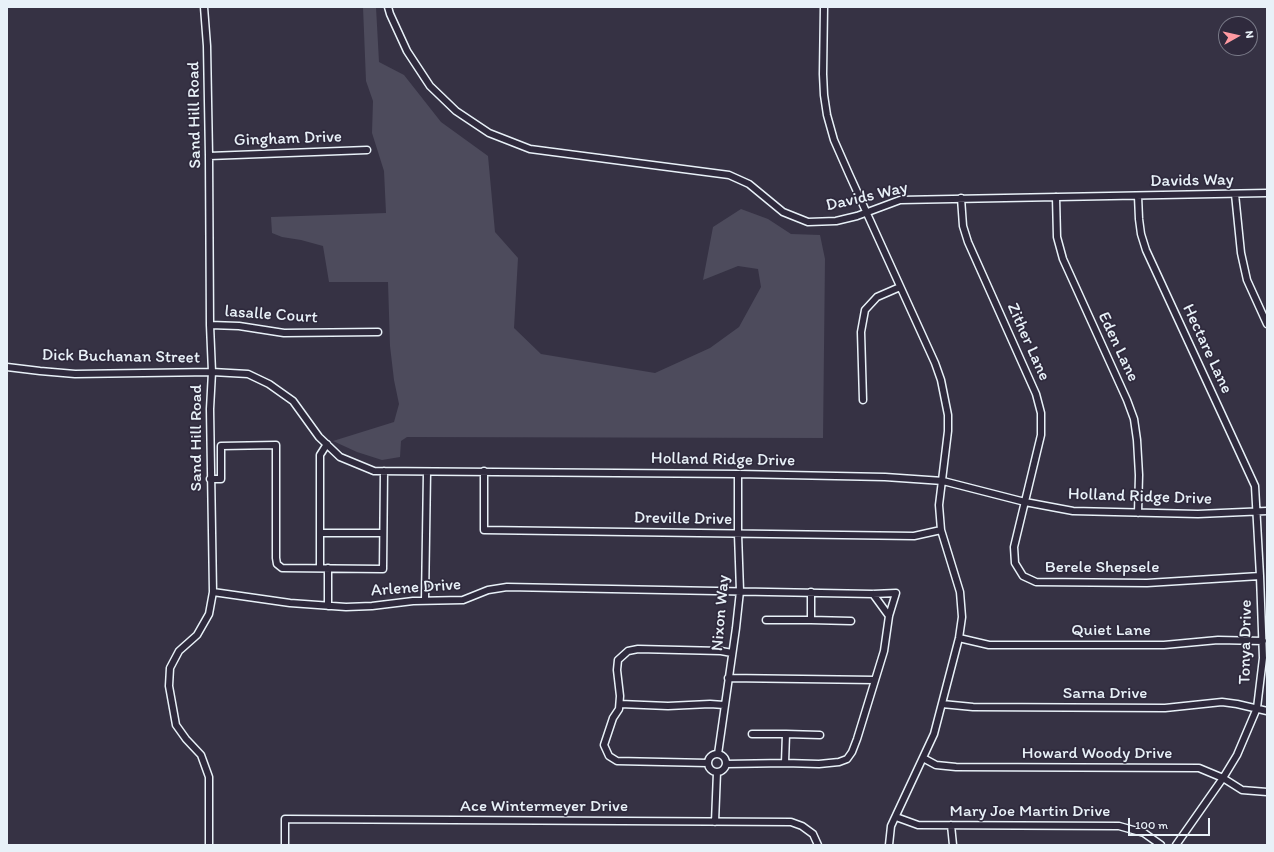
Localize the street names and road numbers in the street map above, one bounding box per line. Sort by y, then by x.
street label: Sand Hill Road [184,61,206,169]
street label: Gingham Drive [234,127,342,151]
street label: Davids Way [1150,170,1234,192]
street label: Davids Way [824,178,910,216]
street label: Zither Lane [1002,300,1054,384]
street label: Hectare Lane [1177,301,1237,397]
street label: lasalle Court [224,302,318,328]
street label: Eden Lane [1093,309,1143,385]
street label: Dick Buchanan Street [42,345,200,369]
street label: Sand Hill Road [187,384,207,492]
street label: Holland Ridge Drive [651,449,795,471]
street label: Holland Ridge Drive [1068,484,1212,510]
street label: Dreville Drive [634,508,732,530]
street label: Berele Shepsele [1045,558,1159,578]
street label: Nixon Way [708,574,734,652]
street label: Arlene Drive [370,575,462,601]
street label: Tonya Drive [1235,600,1257,684]
street label: Quiet Lane [1071,621,1151,641]
street label: Sarna Drive [1063,684,1147,704]
street label: Howard Woody Drive [1022,744,1172,764]
street label: Ace Wintermeyer Drive [460,797,628,817]
street label: Mary Joe Martin Drive [950,802,1110,822]

